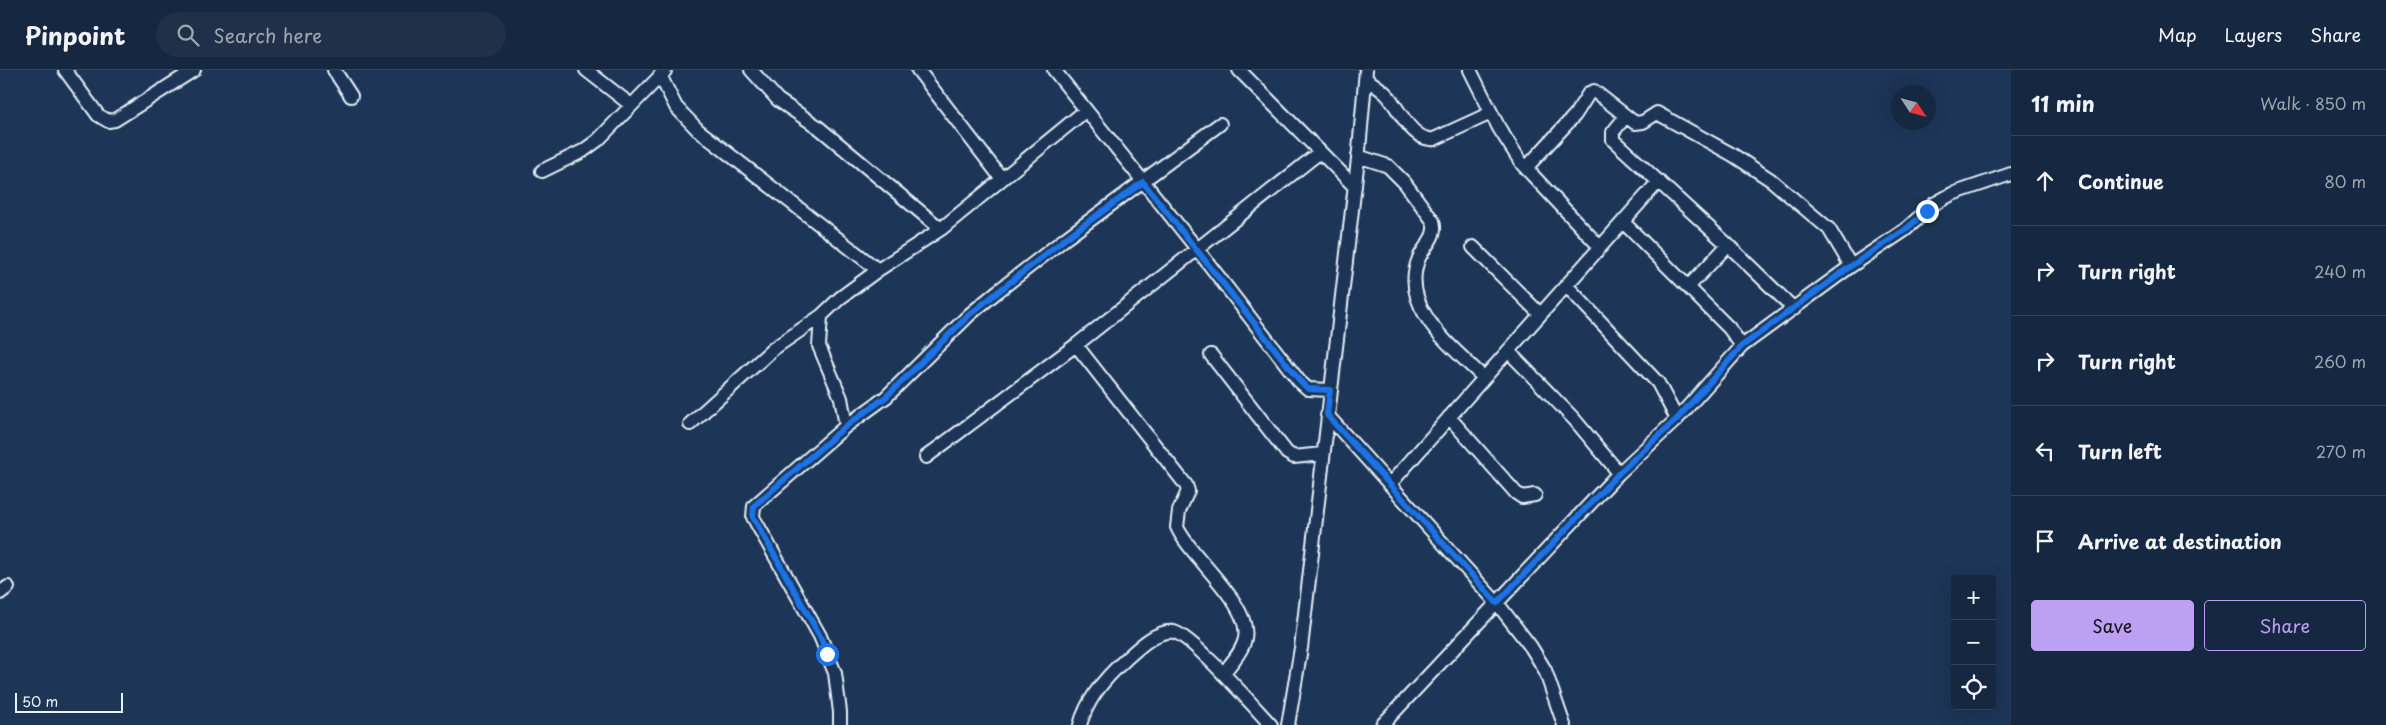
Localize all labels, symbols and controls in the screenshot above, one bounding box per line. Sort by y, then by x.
search box [156,12,506,57]
text: Pinpoint [25,17,126,53]
icon: search [174,21,202,49]
text: Search here [214,21,322,49]
text: Map [2158,21,2197,48]
text: Layers [2225,21,2282,48]
text: Share [2310,21,2361,48]
north arrow [1891,85,1936,130]
text: 11 min [2031,87,2095,119]
text: Walk · 850 m [2260,91,2366,115]
icon: ahead [2031,167,2059,195]
text: Continue [2078,167,2164,195]
text: 80 m [2324,169,2366,193]
route end [1916,200,1939,223]
icon: right [2031,257,2059,285]
text: Turn right [2078,257,2176,285]
text: 240 m [2314,259,2366,283]
icon: right [2031,347,2059,375]
text: Turn right [2078,347,2176,375]
text: 260 m [2314,349,2366,373]
icon: left [2031,437,2059,465]
text: Turn left [2078,437,2162,465]
text: 270 m [2316,439,2366,463]
icon: arrive [2031,527,2059,555]
text: Arrive at destination [2078,527,2282,555]
map controls [1951,575,1996,710]
button: + [1951,575,1996,620]
button: Save [2031,600,2194,651]
button: Share [2204,600,2366,651]
button: − [1951,620,1996,665]
route start [816,643,839,666]
button: locate [1951,665,1996,710]
scale bar [15,690,122,713]
text: 50 m [22,691,58,712]

